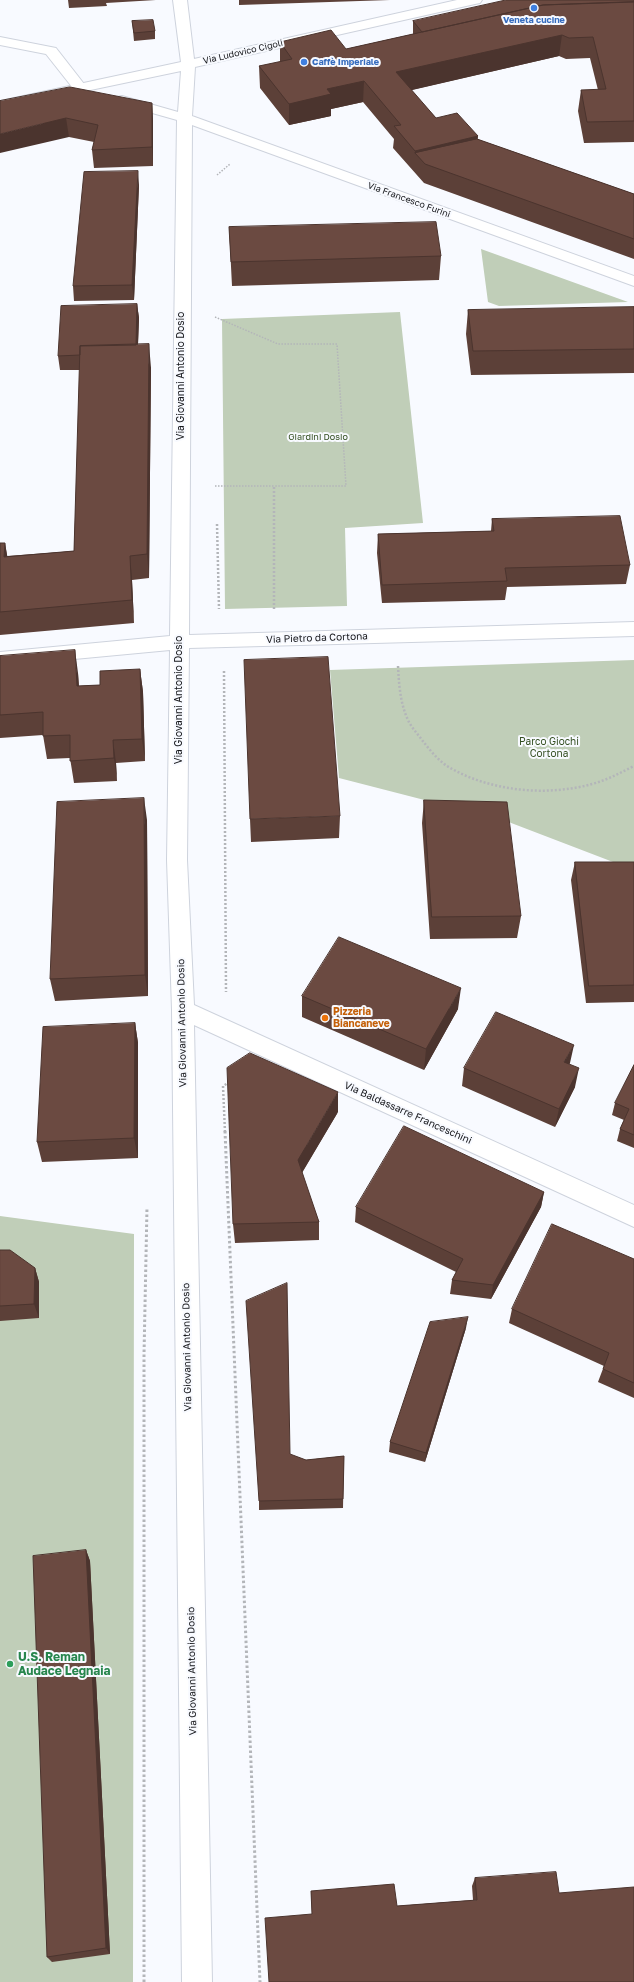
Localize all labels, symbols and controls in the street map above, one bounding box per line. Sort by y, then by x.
marker: Veneta cucine [529,3,539,13]
place label: Veneta cucine [503,15,565,25]
street label: Via Ludovico Cigoli [202,38,284,66]
marker: Caffè Imperiale [299,57,309,67]
place label: Caffè Imperiale [312,57,379,67]
street label: Via Francesco Furini [366,180,452,220]
street label: Via Giovanni Antonio Dosio [175,312,187,440]
park label: Giardini Dosio [288,432,348,442]
street label: Via Pietro da Cortona [266,630,368,646]
street label: Via Giovanni Antonio Dosio [173,636,185,764]
park label: Parco Giochi Cortona [519,736,579,760]
street label: Via Giovanni Antonio Dosio [175,959,189,1087]
place label: Pizzeria Biancaneve [333,1006,390,1030]
marker: Pizzeria Biancaneve [320,1013,330,1023]
street label: Via Baldassarre Franceschini [342,1079,474,1147]
street label: Via Giovanni Antonio Dosio [180,1283,194,1411]
street label: Via Giovanni Antonio Dosio [185,1607,199,1735]
place label: U.S. Reman Audace Legnaia [18,1650,111,1678]
marker: U.S. Reman Audace Legnaia [5,1659,15,1669]

